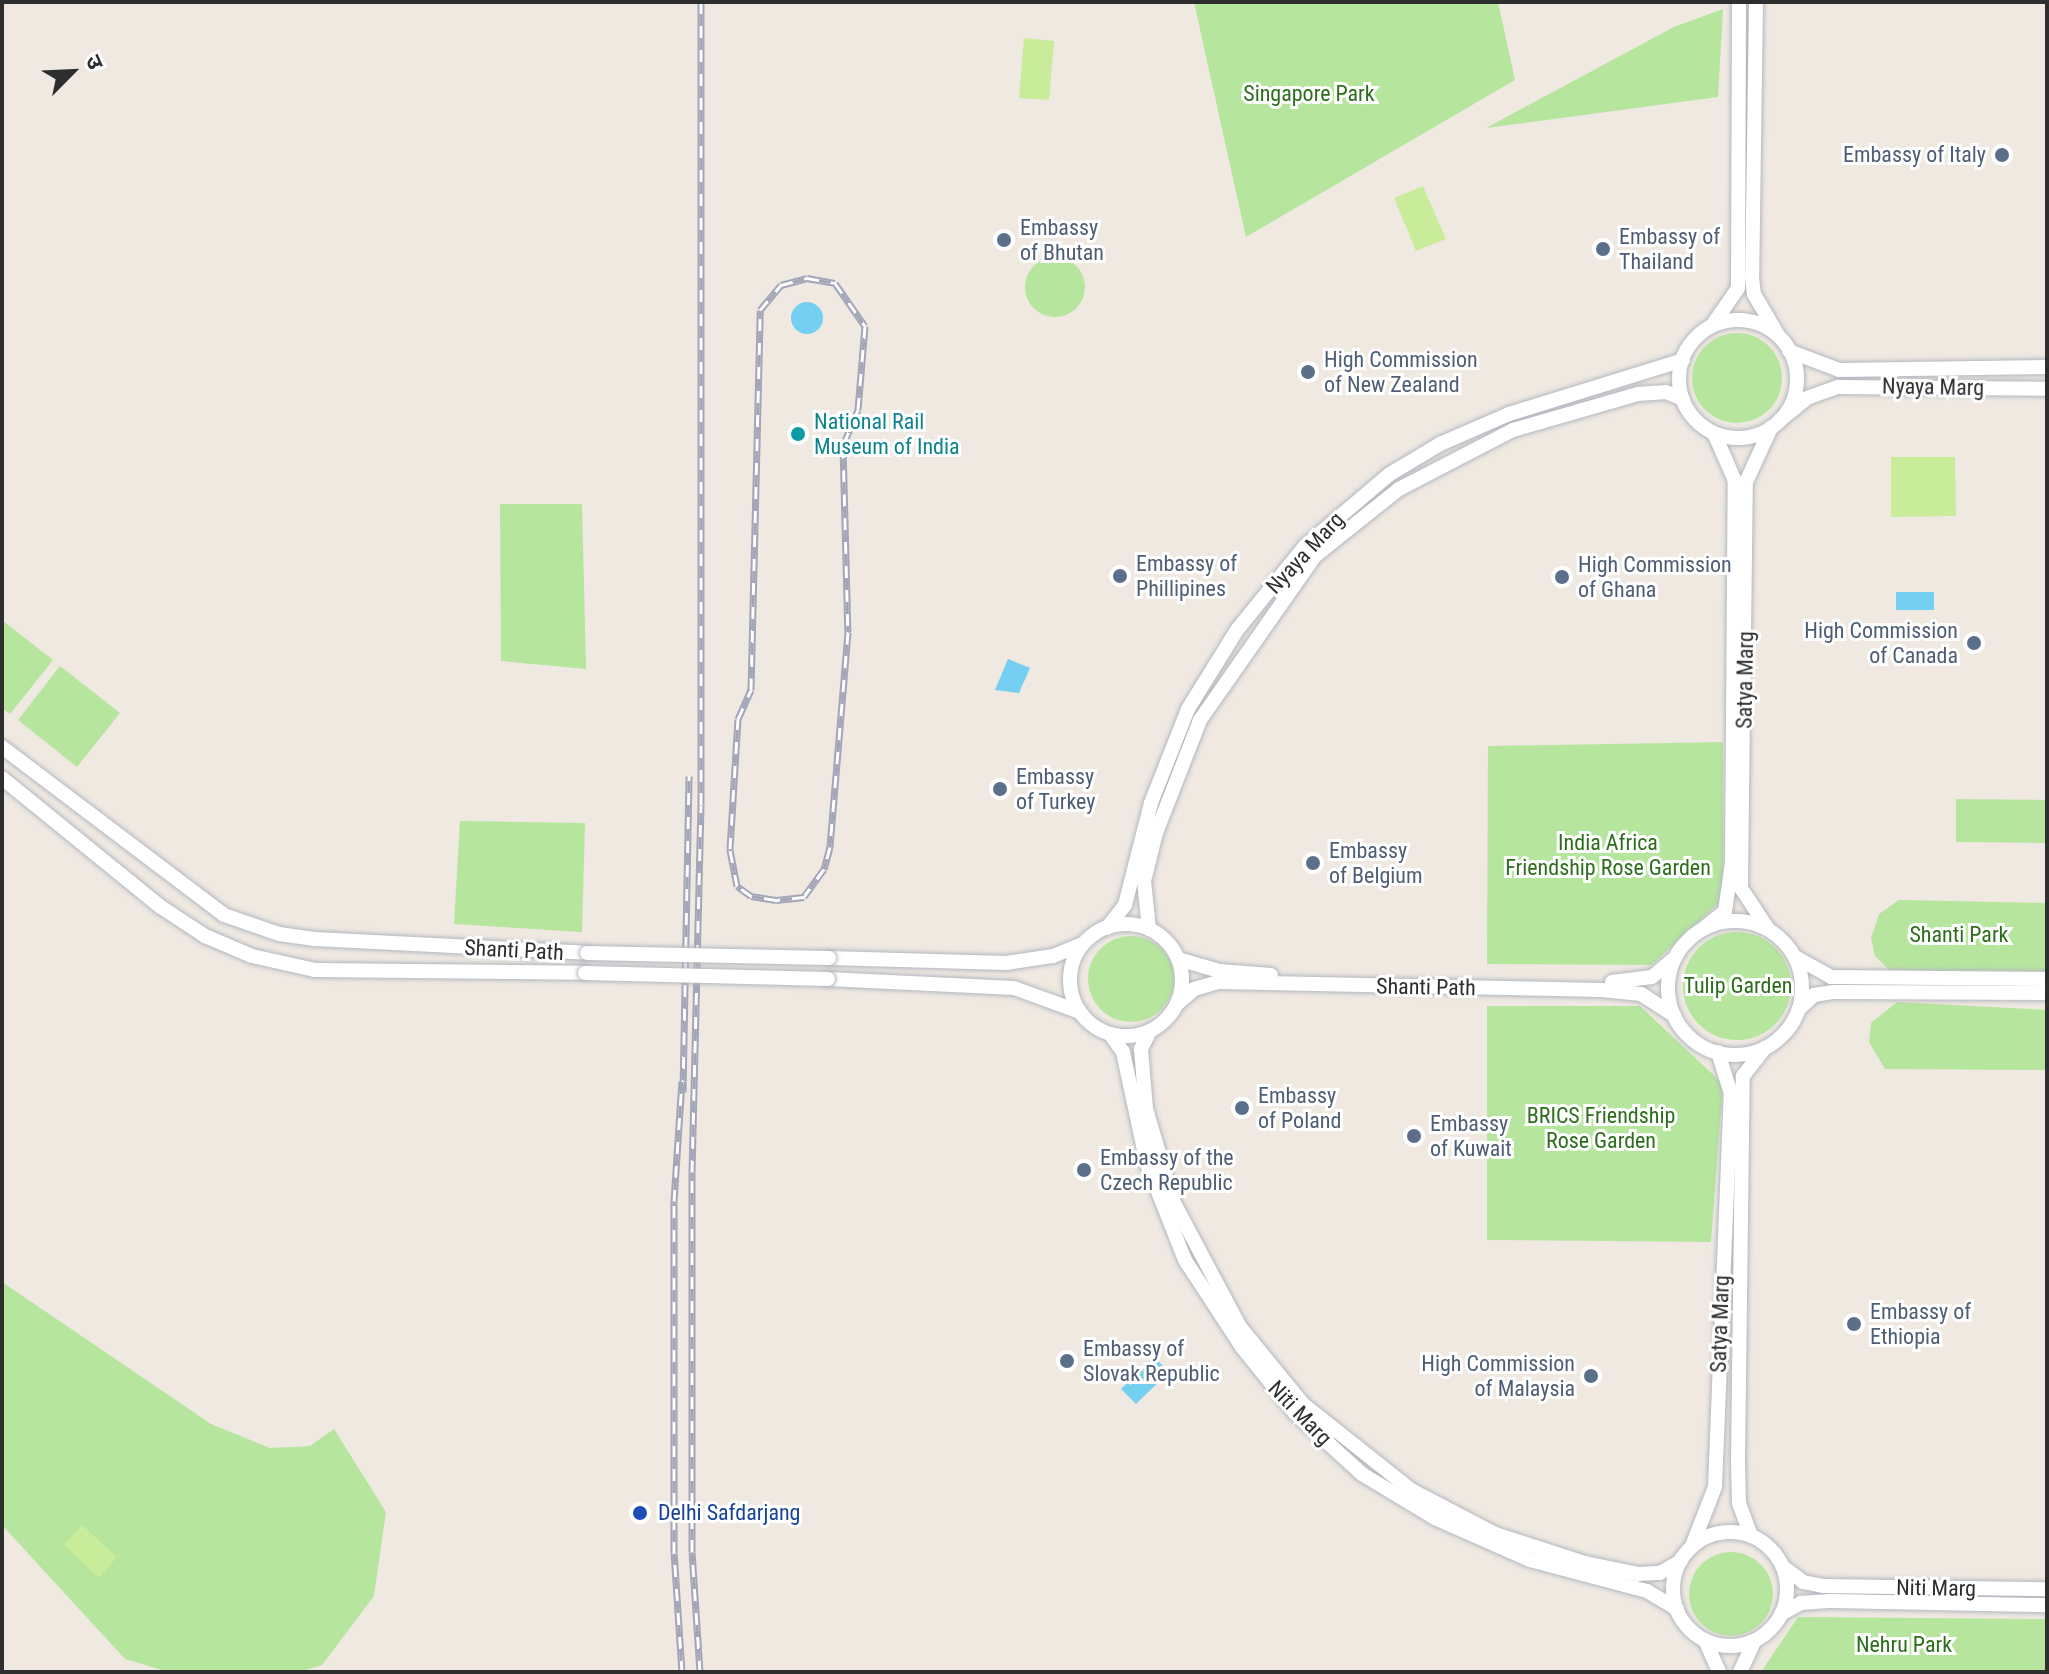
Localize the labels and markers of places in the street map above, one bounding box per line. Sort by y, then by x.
place label: Embassy of Italy [1843,142,1986,168]
marker: Embassy of Italy [1993,146,2011,164]
place label: Embassy of Bhutan [1020,214,1104,266]
place label: Embassy of Thailand [1619,223,1720,274]
marker: Embassy of Bhutan [995,231,1013,249]
marker: Embassy of Thailand [1594,240,1612,258]
place label: High Commission of New Zealand [1324,346,1478,398]
marker: High Commission of New Zealand [1299,363,1317,381]
place label: National Rail Museum of India [814,408,960,460]
marker: National Rail Museum of India [789,425,807,443]
place label: Embassy of Phillipines [1136,550,1237,602]
place label: High Commission of Ghana [1578,551,1732,602]
marker: Embassy of Phillipines [1111,567,1129,585]
marker: High Commission of Ghana [1553,568,1571,586]
place label: High Commission of Canada [1804,617,1958,668]
marker: High Commission of Canada [1965,634,1983,652]
place label: Embassy of Turkey [1016,763,1096,814]
marker: Embassy of Turkey [991,780,1009,798]
place label: Embassy of Belgium [1329,837,1423,888]
marker: Embassy of Belgium [1304,854,1322,872]
place label: Embassy of Poland [1258,1082,1341,1134]
marker: Embassy of Poland [1233,1099,1251,1117]
place label: Embassy of Kuwait [1430,1110,1512,1162]
marker: Embassy of Kuwait [1405,1127,1423,1145]
place label: Embassy of the Czech Republic [1100,1144,1234,1196]
marker: Embassy of the Czech Republic [1075,1161,1093,1179]
place label: Embassy of Ethiopia [1870,1298,1971,1350]
marker: Embassy of Ethiopia [1845,1315,1863,1333]
place label: Embassy of Slovak Republic [1083,1335,1220,1386]
place label: High Commission of Malaysia [1421,1350,1575,1402]
marker: Embassy of Slovak Republic [1058,1352,1076,1370]
marker: High Commission of Malaysia [1582,1367,1600,1385]
place label: Delhi Safdarjang [658,1500,800,1526]
marker: Delhi Safdarjang [629,1502,651,1524]

